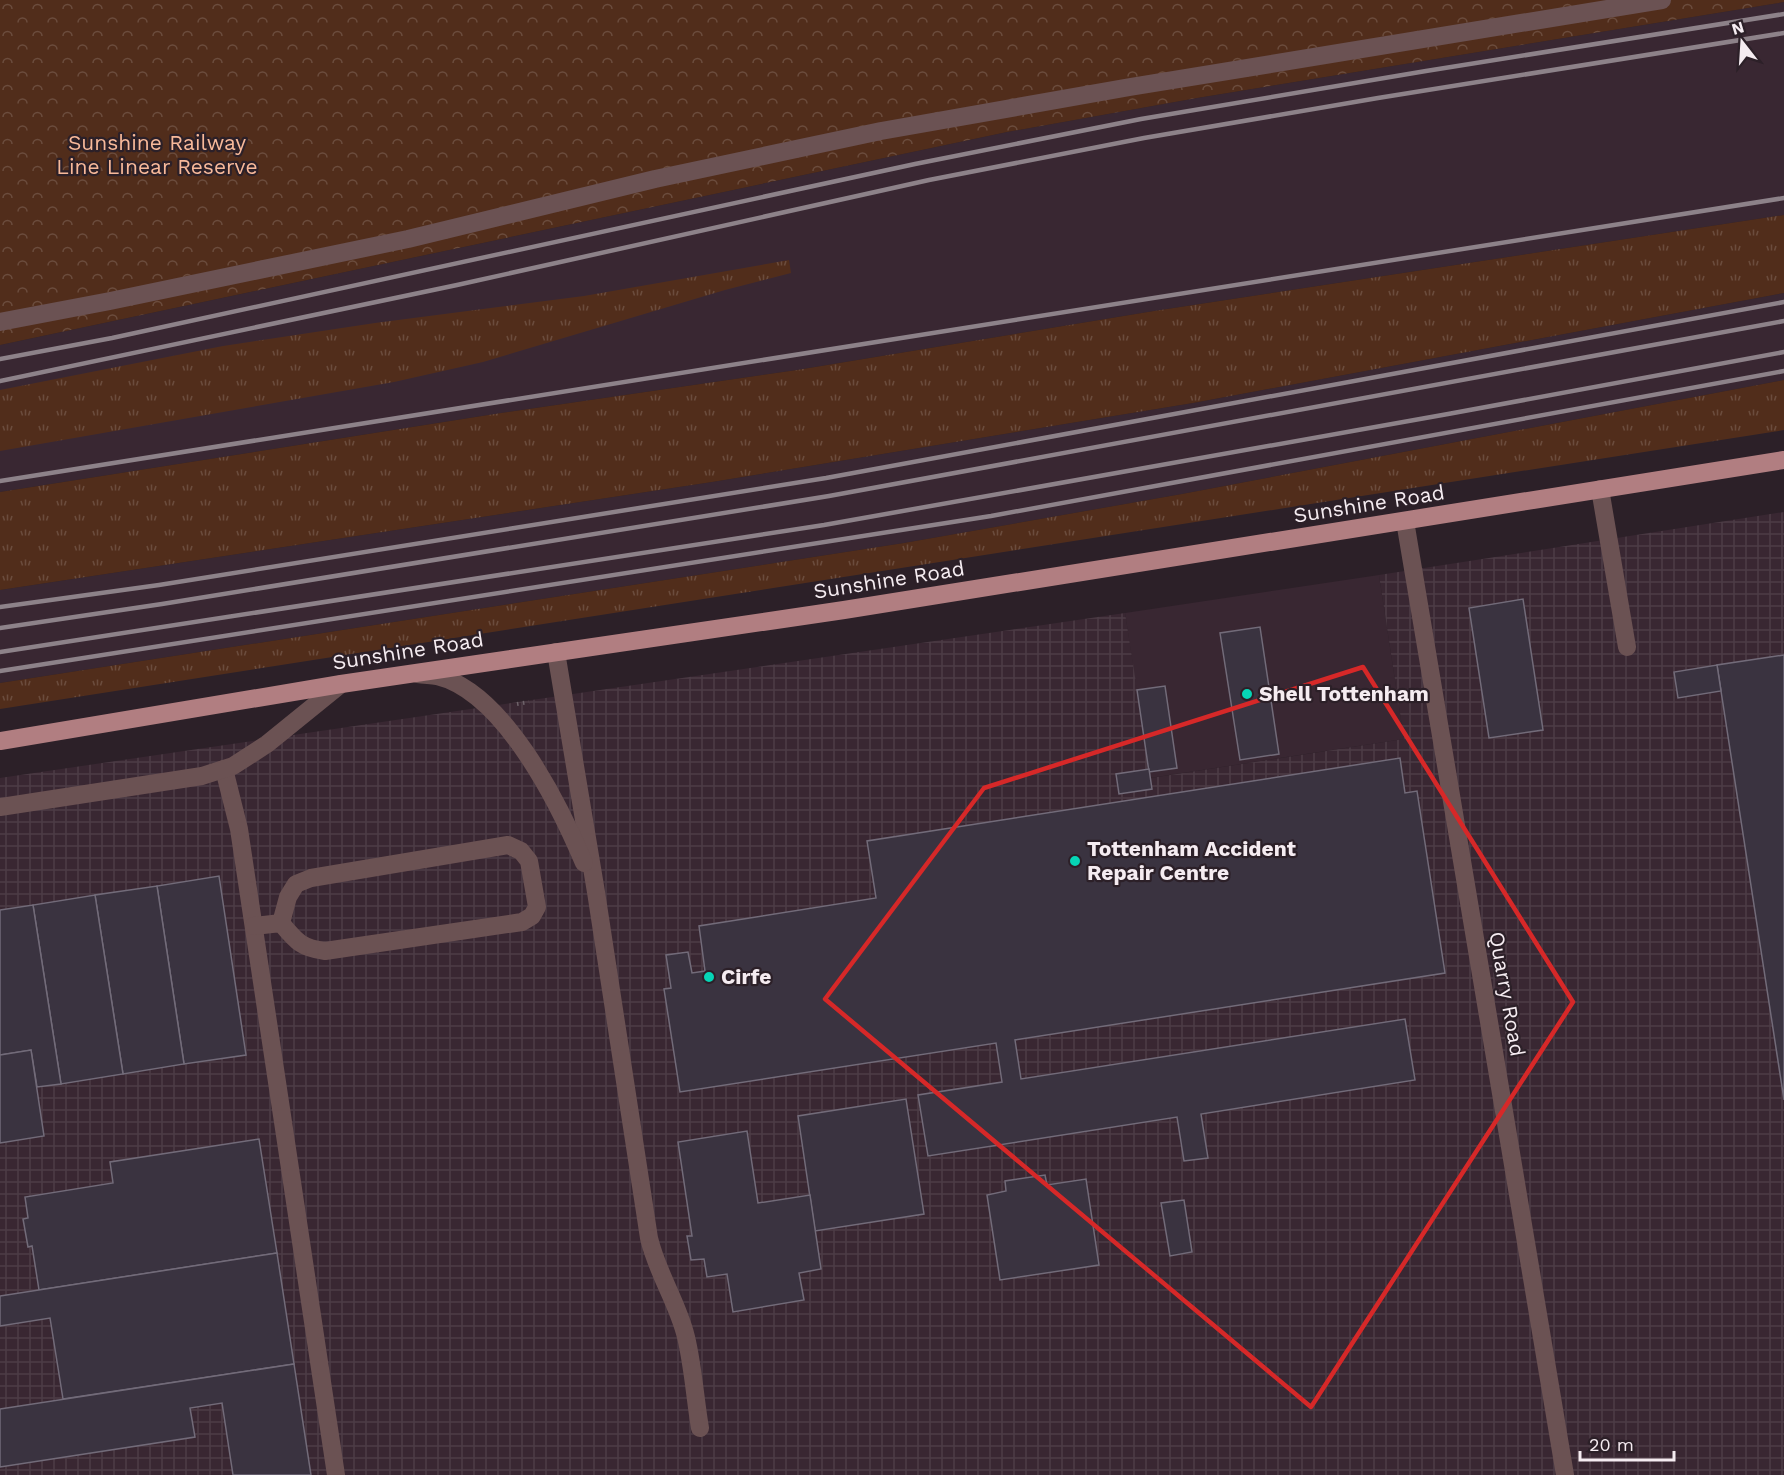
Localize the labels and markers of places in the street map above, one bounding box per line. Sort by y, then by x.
place label: Shell Tottenham [1259,681,1429,706]
marker: Shell Tottenham [1240,687,1254,701]
place label: Tottenham Accident Repair Centre [1087,836,1296,885]
marker: Tottenham Accident Repair Centre [1068,854,1082,868]
place label: Cirfe [721,964,771,989]
marker: Cirfe [702,970,716,984]

